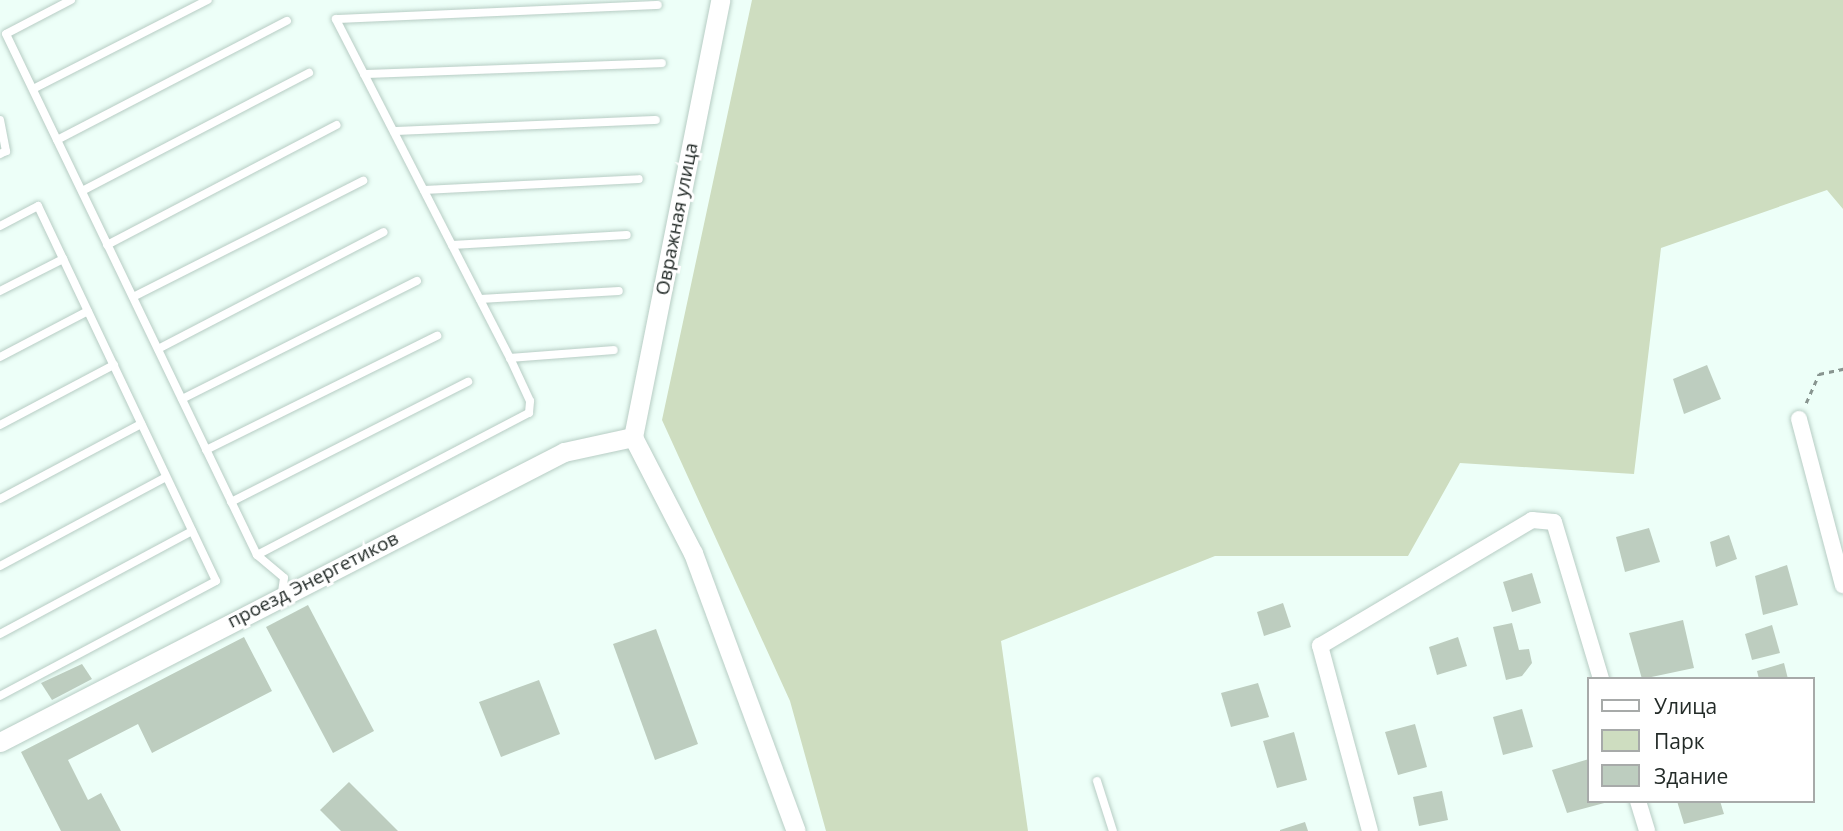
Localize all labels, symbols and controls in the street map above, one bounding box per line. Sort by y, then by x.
street label: Овражная улица [651,141,703,297]
street label: проезд Энергетиков [224,527,402,633]
legend [1588,677,1815,803]
text: Улица [1654,692,1717,720]
text: Парк [1654,727,1705,755]
text: Здание [1654,762,1728,790]

